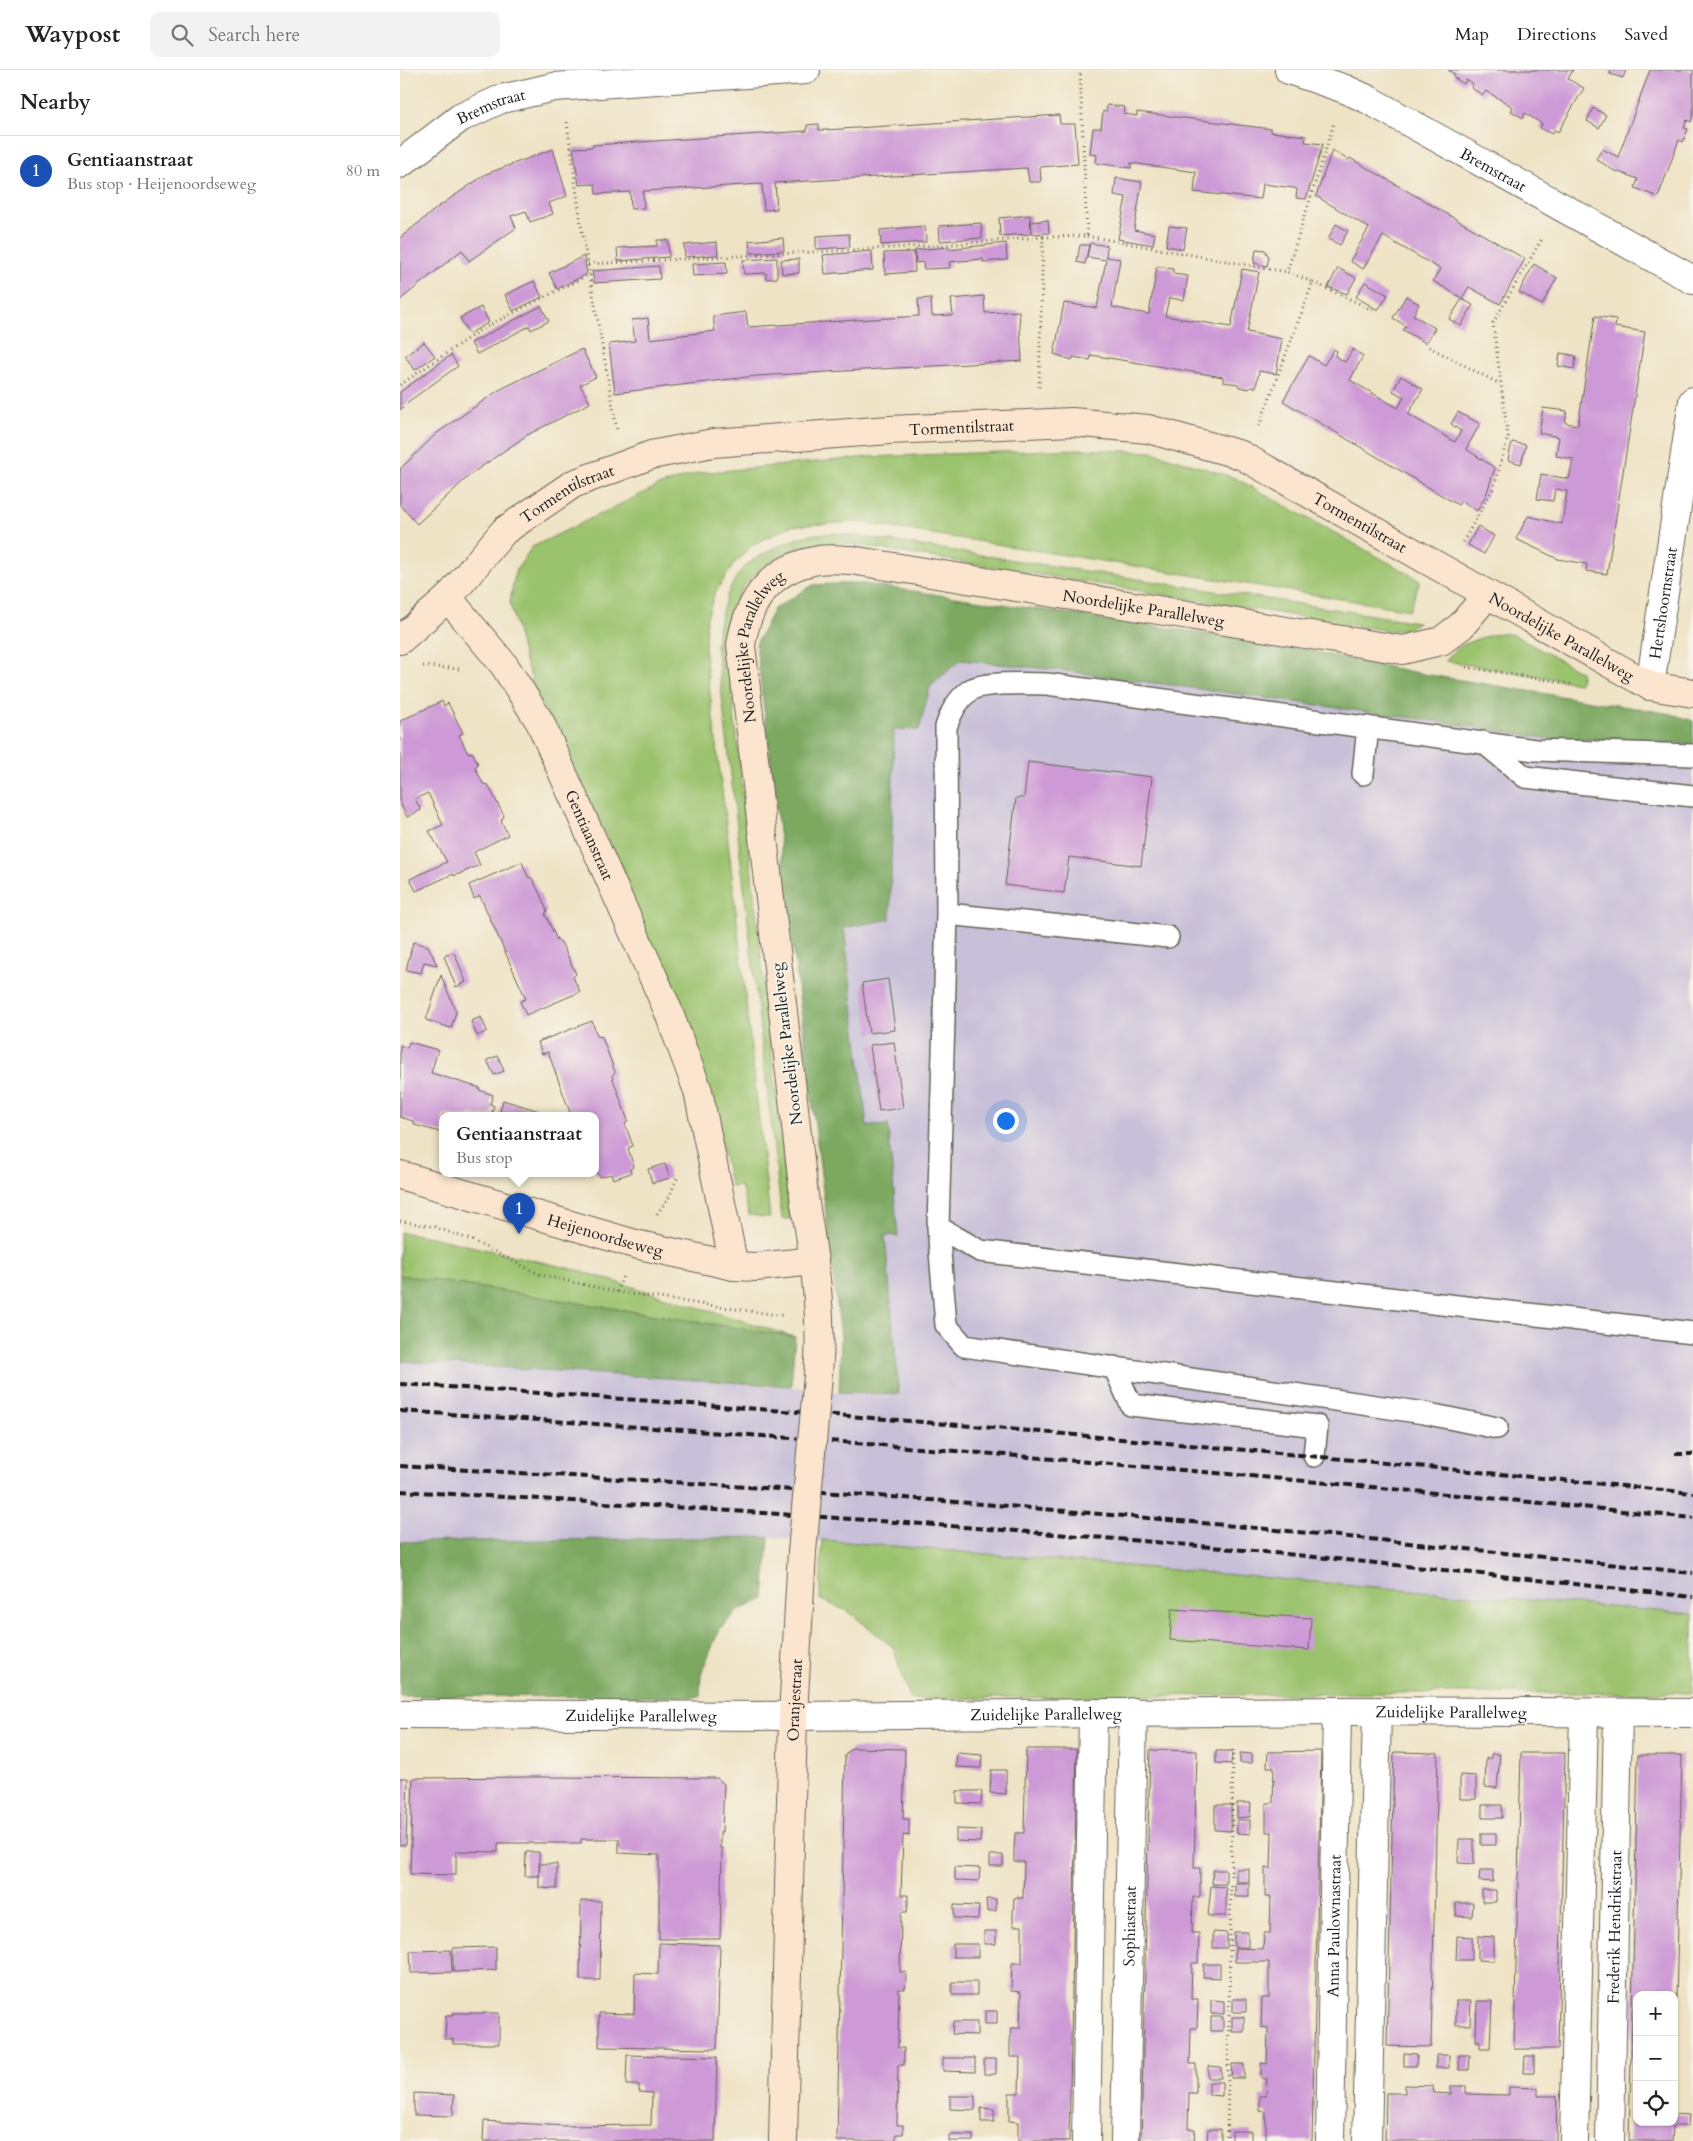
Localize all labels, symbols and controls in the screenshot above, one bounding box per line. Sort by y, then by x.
search box [150,12,500,57]
text: Waypost [25,18,120,51]
icon: search [168,21,196,49]
text: Search here [208,22,300,48]
text: Map [1455,22,1489,47]
text: Directions [1517,22,1596,47]
text: Saved [1624,22,1668,47]
street label: Bremstraat [453,84,528,130]
text: Nearby [20,88,91,117]
street label: Bremstraat [1456,143,1530,197]
text: Gentiaanstraat [67,147,193,173]
text: 1 [32,160,40,182]
text: 80 m [346,160,380,182]
text: Bus stop · Heijenoordseweg [67,173,256,195]
street label: Tormentilstraat [909,415,1014,441]
street label: Tormentilstraat [516,460,617,529]
street label: Tormentilstraat [1308,488,1410,558]
street label: Hertshoornstraat [1644,546,1683,661]
street label: Noordelijke Parallelweg [731,565,789,724]
street label: Noordelijke Parallelweg [1061,585,1226,633]
street label: Noordelijke Parallelweg [1485,587,1638,687]
street label: Gentiaanstraat [559,786,619,884]
street label: Noordelijke Parallelweg [766,961,808,1126]
your location [993,1108,1019,1134]
popup [439,1112,599,1177]
text: Gentiaanstraat [456,1121,582,1147]
text: Bus stop [456,1147,513,1169]
pin: 1 [503,1193,535,1234]
street label: Heijenoordseweg [545,1209,665,1262]
street label: Oranjestraat [782,1658,808,1742]
street label: Zuidelijke Parallelweg [1375,1701,1527,1724]
street label: Zuidelijke Parallelweg [970,1703,1122,1726]
street label: Zuidelijke Parallelweg [565,1705,717,1728]
street label: Frederik Hendrikstraat [1603,1850,1627,2004]
street label: Anna Paulownastraat [1322,1855,1347,1998]
street label: Sophiastraat [1118,1886,1142,1967]
map controls [1633,1991,1678,2126]
button: + [1633,1991,1678,2036]
button: − [1633,2036,1678,2081]
button: locate [1633,2081,1678,2126]

